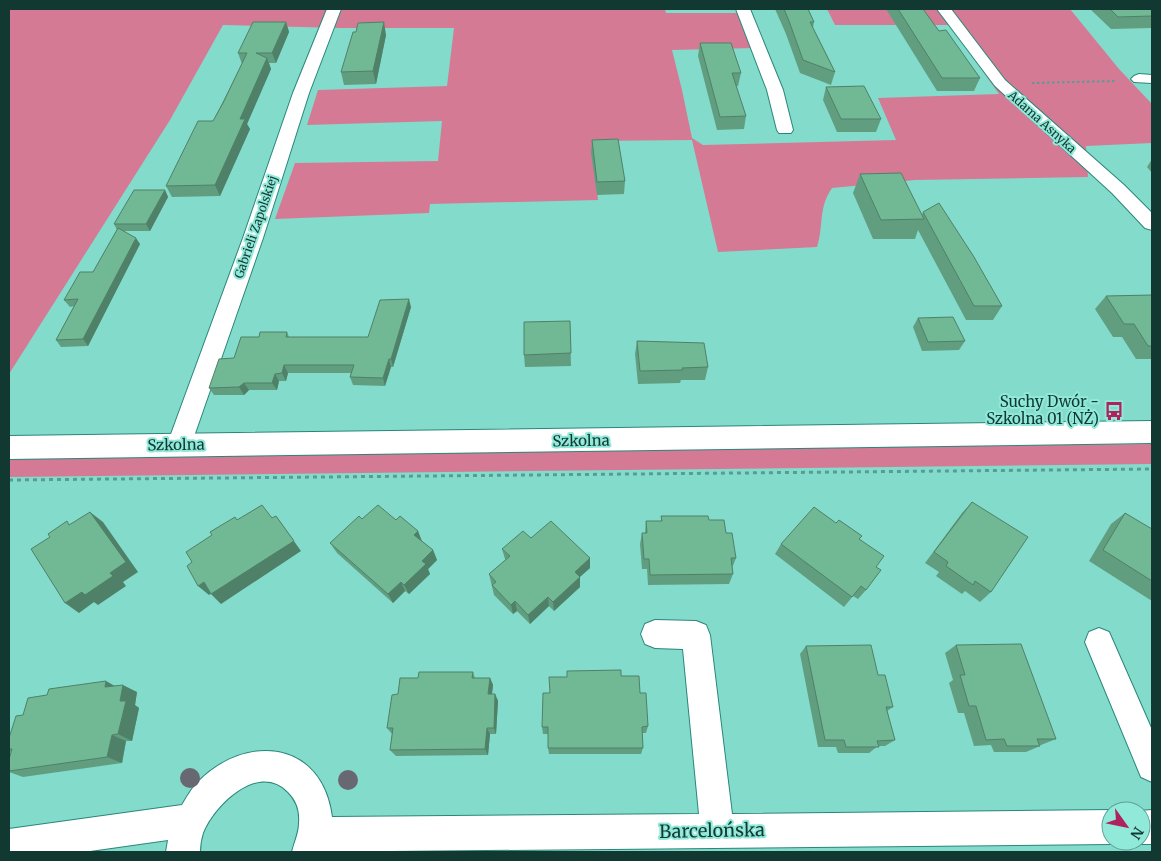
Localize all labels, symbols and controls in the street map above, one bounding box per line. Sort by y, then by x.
street label: Adama Asnyka [1005,87,1080,156]
street label: Gabrieli Zapolskiej [231,173,280,280]
place label: Suchy Dwór - Szkolna 01 (NŻ) [986,392,1099,428]
bus stop icon: Suchy Dwór - Szkolna 01 (NŻ) [1103,400,1125,422]
street label: Szkolna [552,431,610,450]
street label: Szkolna [147,435,205,454]
north arrow [1101,801,1151,851]
street label: Barcelońska [659,818,765,843]
text: N [1126,824,1147,843]

